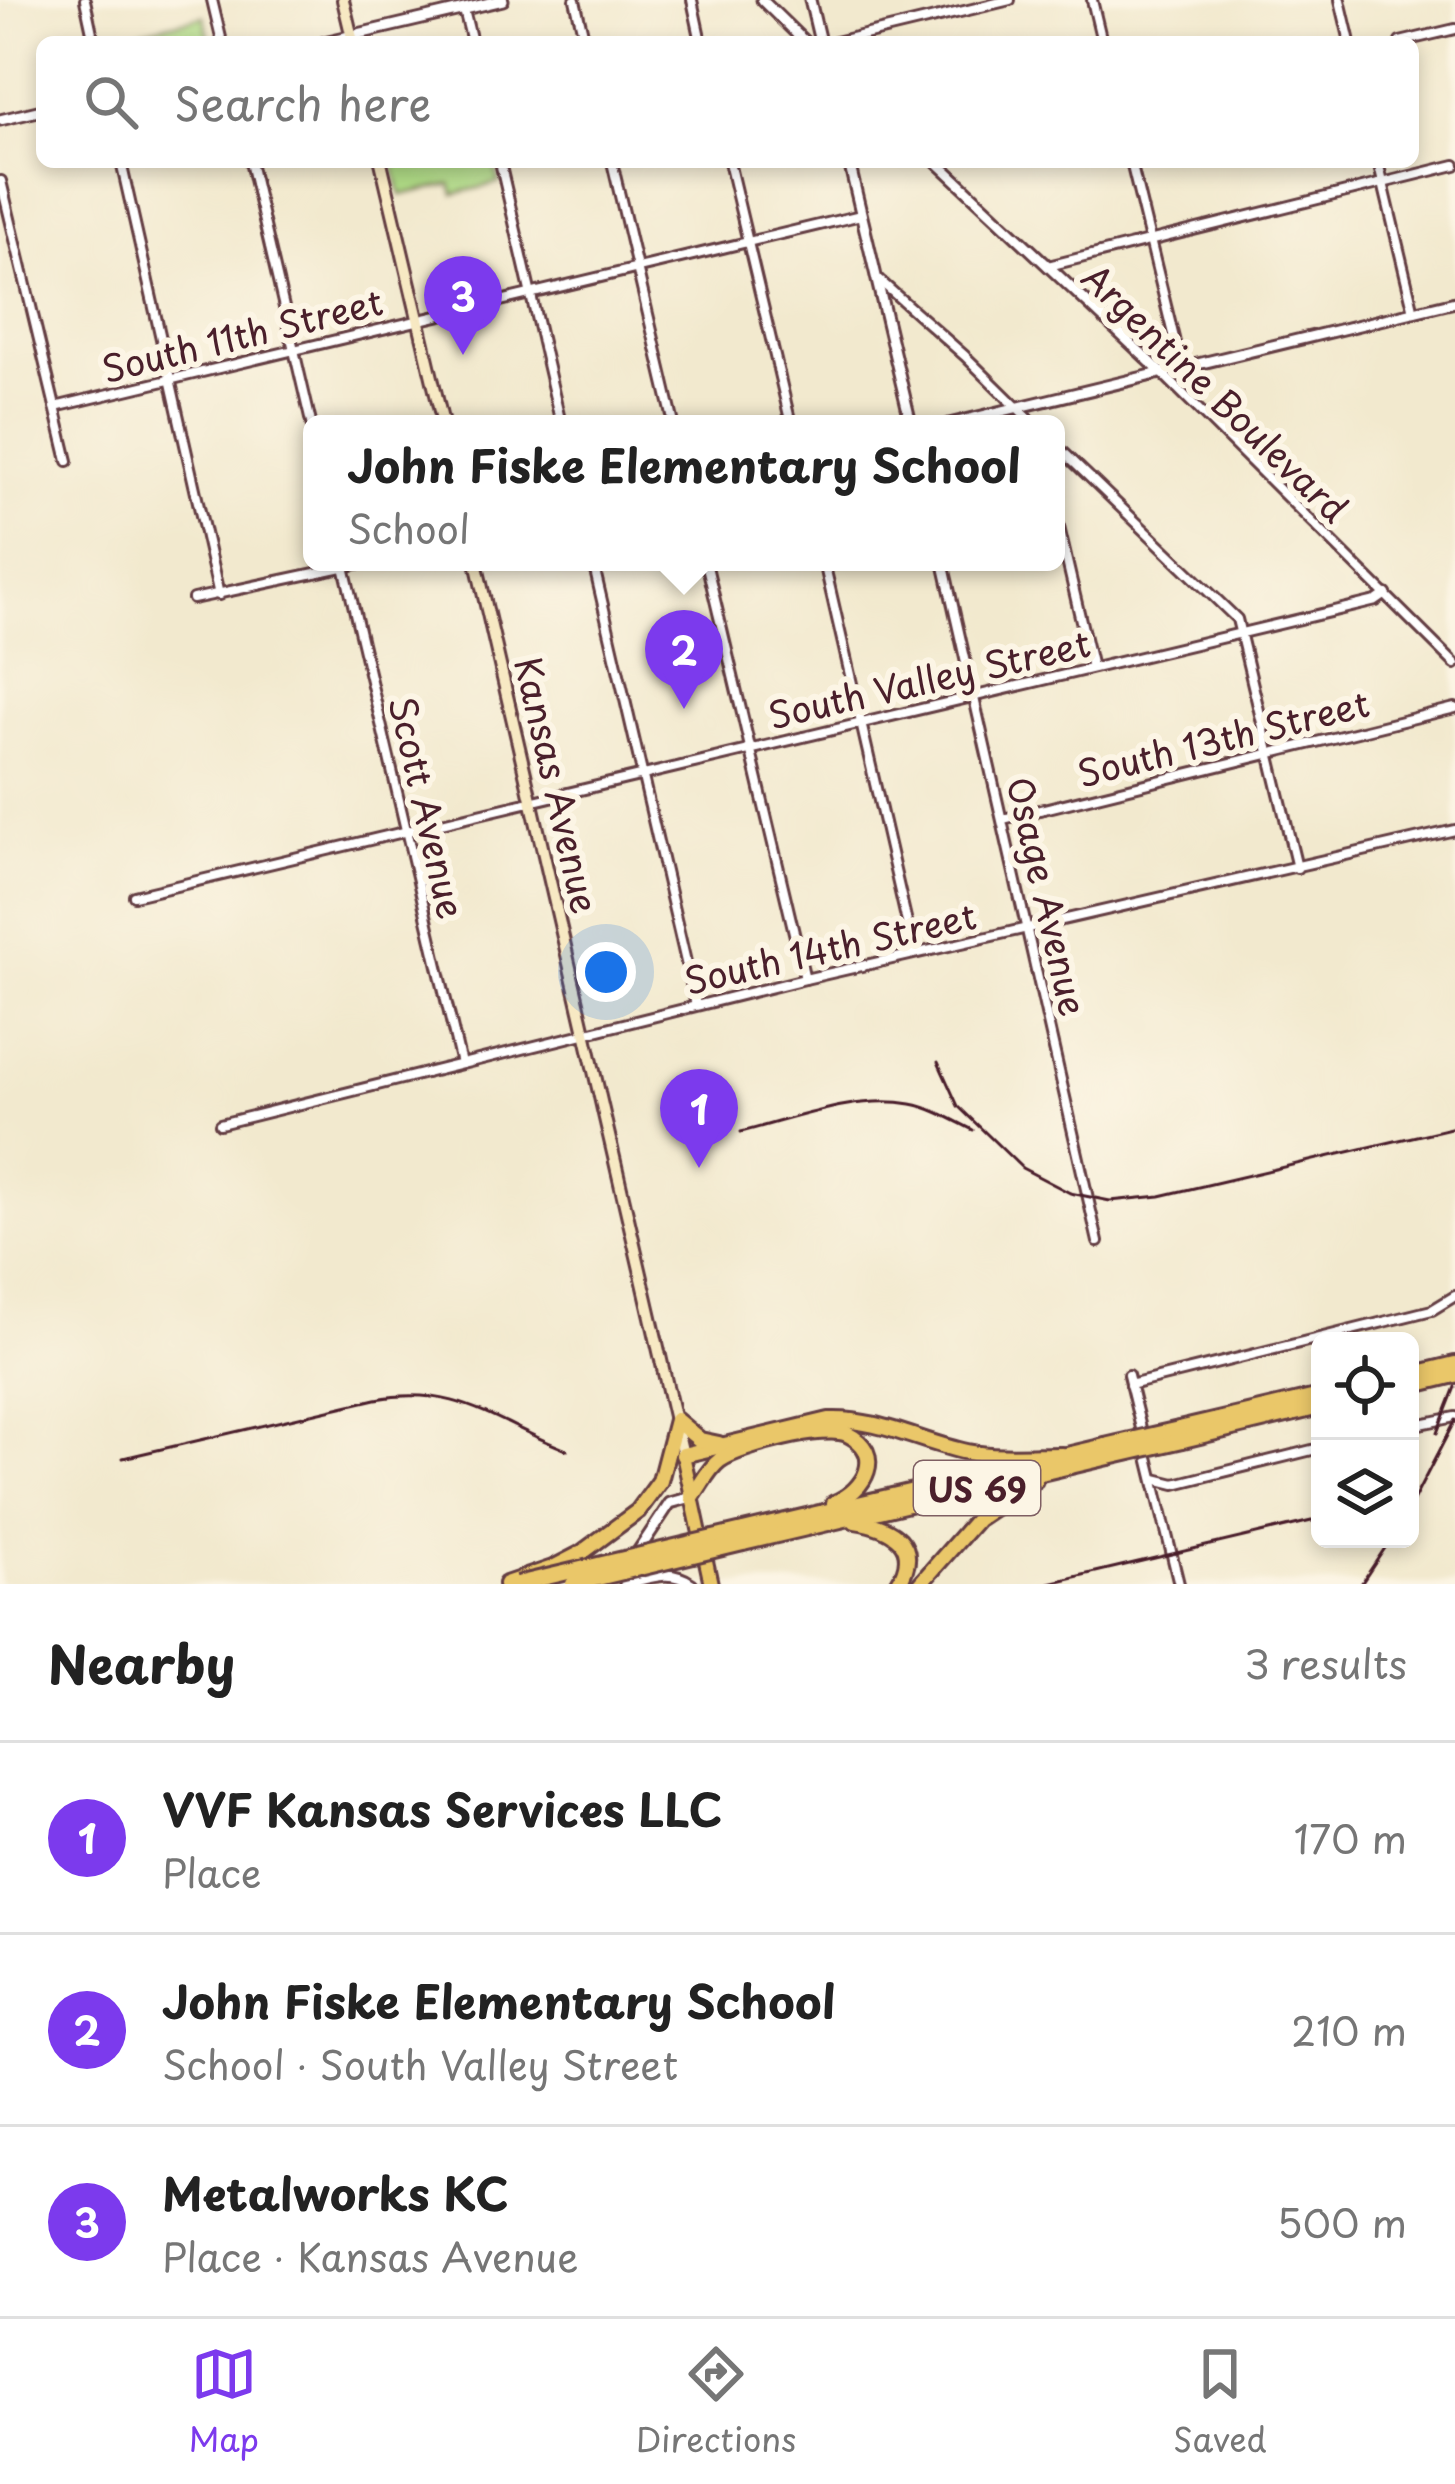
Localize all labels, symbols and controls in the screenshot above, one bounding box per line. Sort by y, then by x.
search box [36,36,1419,168]
text: Search here [174,68,431,136]
icon: search [78,69,144,135]
street label: Argentine Boulevard [1071,250,1361,534]
pin: 3 [424,256,502,355]
street label: South 11th Street [96,273,388,395]
popup [303,415,1065,571]
text: John Fiske Elementary School [347,430,1021,498]
text: School [347,498,470,557]
pin: 2 [645,610,723,709]
street label: South Valley Street [763,615,1095,741]
street label: Kansas Avenue [502,652,614,918]
street label: South 13th Street [1072,675,1374,799]
street label: Scott Avenue [376,690,480,924]
street label: Osage Avenue [994,771,1102,1021]
street label: South 14th Street [679,887,981,1007]
your location [576,942,636,1002]
pin: 1 [660,1069,738,1168]
map controls [1311,1332,1419,1548]
button: locate [1311,1332,1419,1440]
button: layers [1311,1440,1419,1548]
road number: US 69 [914,1461,1040,1515]
text: Nearby [48,1624,235,1701]
text: 3 results [1244,1633,1407,1692]
text: VVF Kansas Services LLC [162,1774,722,1842]
text: 1 [78,1808,96,1867]
text: 170 m [1294,1808,1407,1867]
text: Place [162,1842,262,1901]
text: John Fiske Elementary School [162,1966,835,2034]
text: 2 [73,2000,101,2059]
text: 210 m [1291,2000,1407,2059]
text: School · South Valley Street [162,2034,678,2093]
text: Metalworks KC [162,2158,509,2226]
text: 3 [74,2192,100,2251]
text: 500 m [1277,2192,1407,2251]
text: Place · Kansas Avenue [162,2226,578,2285]
tab: Map [188,2341,259,2463]
tab: Directions [636,2341,796,2463]
tab: Saved [1173,2341,1267,2463]

